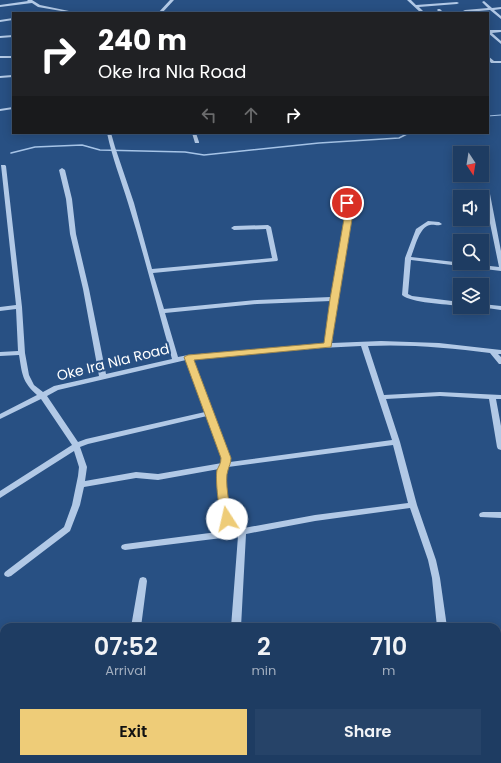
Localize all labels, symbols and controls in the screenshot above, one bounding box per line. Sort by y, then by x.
text: 240 m [98,21,187,60]
icon: right [32,28,84,80]
text: Oke Ira Nla Road [98,59,246,84]
icon: left [198,104,220,126]
icon: ahead [240,104,262,126]
icon: right [282,104,304,126]
north arrow [453,146,489,182]
map controls [453,146,489,314]
pin [330,186,364,220]
button: sound [453,190,489,226]
icon: arrive [336,192,358,214]
button: search [453,234,489,270]
button: layers [453,278,489,314]
street label: Oke Ira Nla Road [55,338,171,386]
position arrow [206,498,248,540]
text: 07:52 [94,630,158,663]
text: 2 [257,630,271,663]
text: 710 [370,630,407,663]
text: Arrival [105,661,146,680]
text: min [251,661,276,680]
text: m [382,661,395,680]
button: Exit [20,709,247,755]
button: Share [255,709,481,755]

